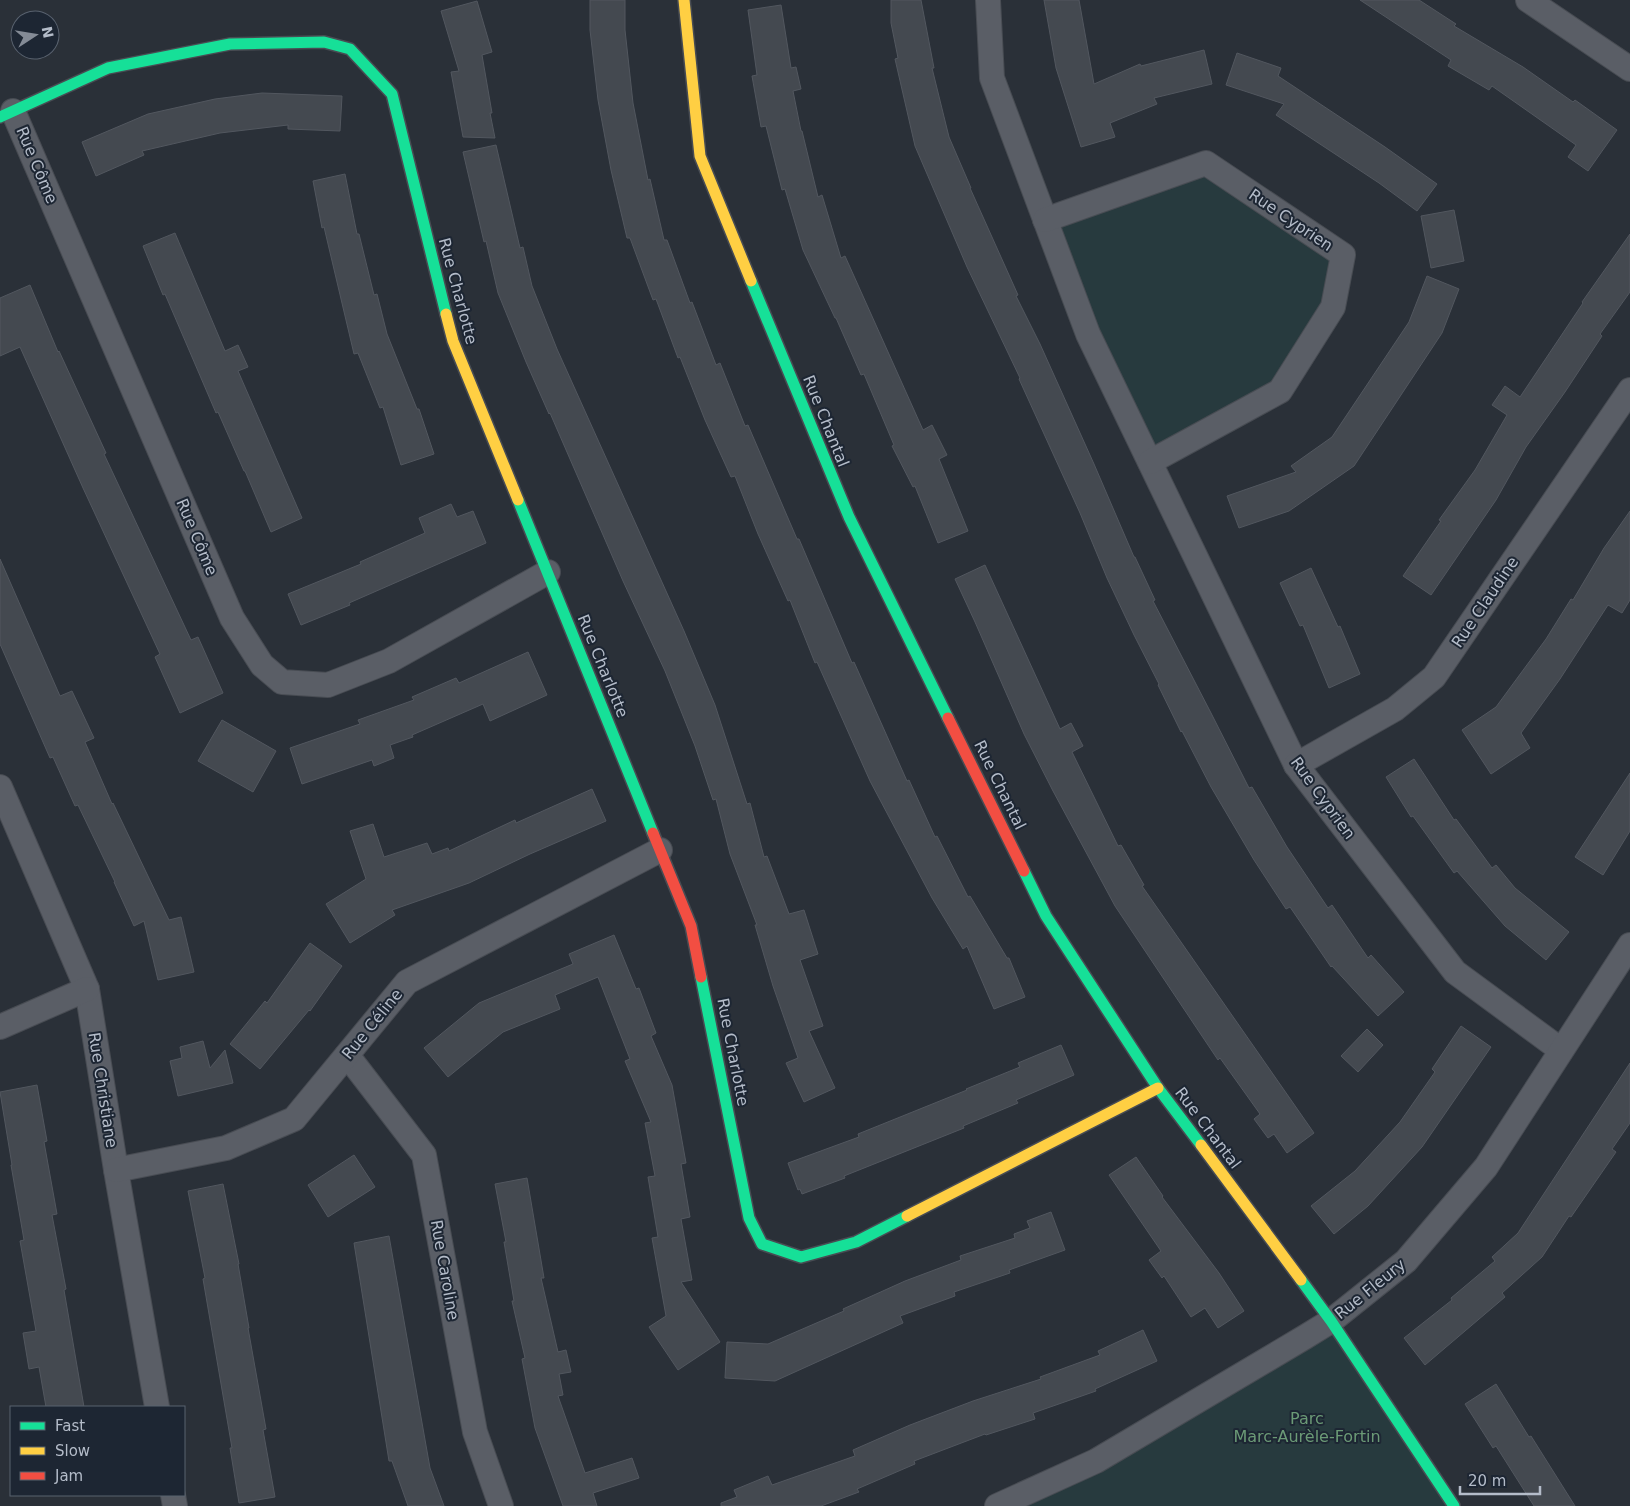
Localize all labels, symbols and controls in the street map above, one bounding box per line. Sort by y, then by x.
north arrow [10,10,60,60]
text: N [39,25,57,40]
street label: Rue Côme [12,124,62,206]
street label: Rue Cyprien [1245,185,1337,255]
street label: Rue Charlotte [435,236,481,346]
street label: Rue Chantal [799,372,853,470]
street label: Rue Côme [172,496,222,578]
street label: Rue Claudine [1448,553,1522,651]
street label: Rue Charlotte [574,612,632,720]
street label: Rue Chantal [970,737,1030,833]
street label: Rue Cyprien [1287,753,1359,843]
street label: Rue Céline [338,985,406,1063]
street label: Rue Charlotte [713,996,753,1108]
street label: Rue Christiane [84,1031,122,1149]
street label: Rue Chantal [1171,1083,1245,1173]
street label: Rue Caroline [427,1218,463,1322]
street label: Rue Fleury [1331,1255,1409,1323]
legend [10,1406,185,1496]
park label: Parc Marc-Aurèle-Fortin [1233,1409,1381,1446]
text: Fast [55,1417,85,1435]
text: Slow [55,1442,90,1460]
scale bar [1460,1464,1540,1496]
text: Jam [54,1467,83,1485]
text: 20 m [1468,1472,1506,1490]

